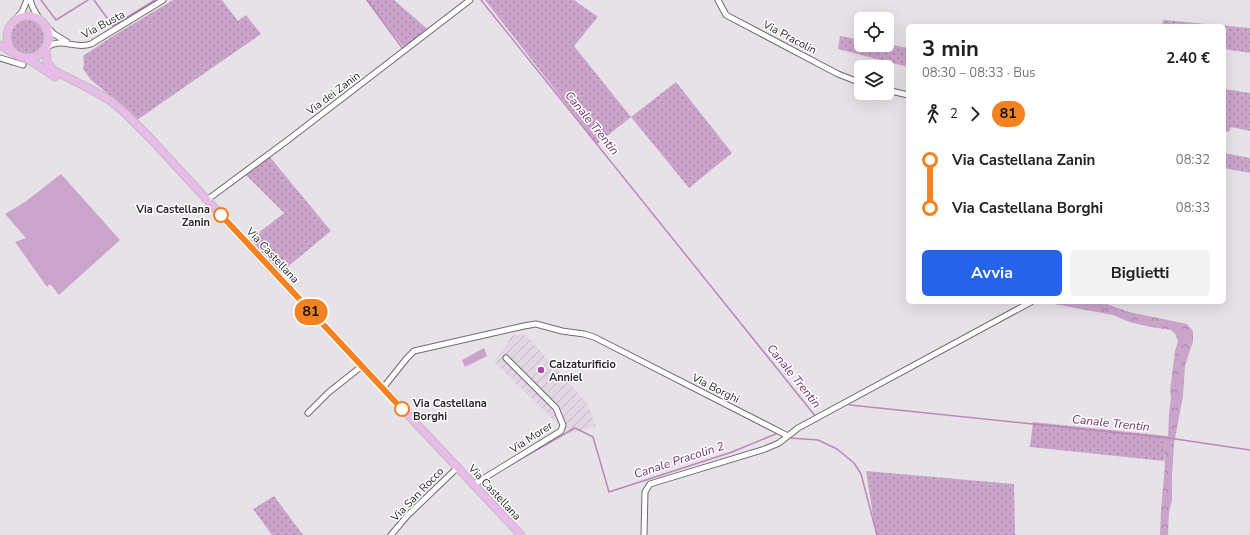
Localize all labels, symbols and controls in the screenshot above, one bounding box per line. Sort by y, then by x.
street label: Via Busta [78,7,128,43]
map controls [854,12,894,100]
button: locate [854,12,894,52]
street label: Via Pracolin [760,17,819,58]
text: 3 min [922,34,979,64]
text: 2.40 € [1166,48,1210,68]
button: layers [854,60,894,100]
text: 08:30 – 08:33 · Bus [922,64,1036,82]
street label: Via dei Zanin [303,68,363,119]
water label: Canale Trentin [561,88,623,158]
icon: walk [922,103,944,125]
icon: forward [964,103,986,125]
text: 81 [1000,104,1017,123]
text: 2 [950,105,958,123]
text: Via Castellana Zanin [952,150,1095,170]
text: 08:32 [1176,151,1210,169]
text: Via Castellana Borghi [952,198,1103,218]
text: 08:33 [1176,199,1210,217]
place label: Via Castellana Zanin [135,202,210,230]
marker: Via Castellana Zanin [213,207,229,223]
street label: Via Castellana [242,223,302,287]
button: Avvia [922,250,1062,296]
button: Biglietti [1070,250,1210,296]
line badge: 81 [293,299,329,325]
text: 81 [303,302,319,321]
water label: Canale Trentin [763,341,825,411]
place label: Calzaturificio Anniel [549,357,616,385]
marker: Calzaturificio Anniel [536,365,546,375]
street label: Via Borghi [689,370,742,407]
place label: Via Castellana Borghi [412,396,487,424]
marker: Via Castellana Borghi [394,401,410,417]
water label: Canale Trentin [1071,411,1151,435]
street label: Via Morer [506,418,556,457]
water label: Canale Pracolin 2 [632,438,726,482]
street label: Via Castellana [464,460,524,524]
street label: Via San Rocco [387,464,447,525]

